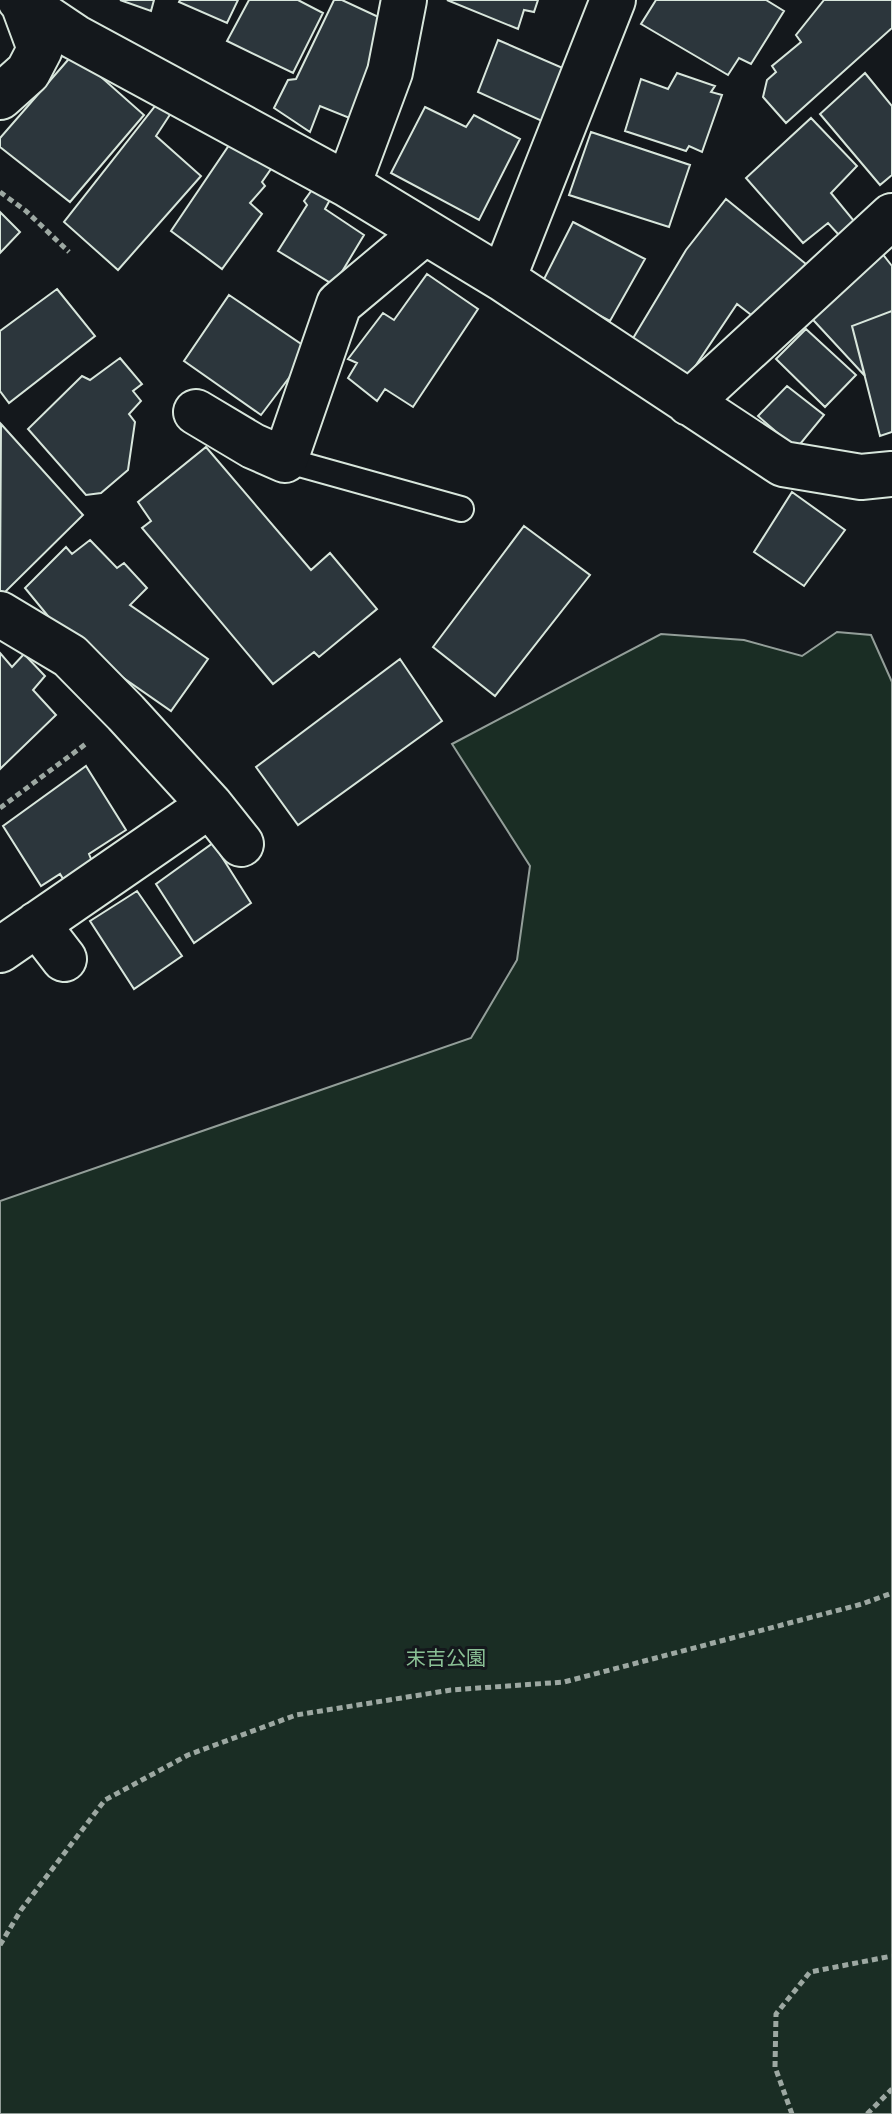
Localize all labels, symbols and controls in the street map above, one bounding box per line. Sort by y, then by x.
park label: 末吉公園 [406,1644,486,1671]

